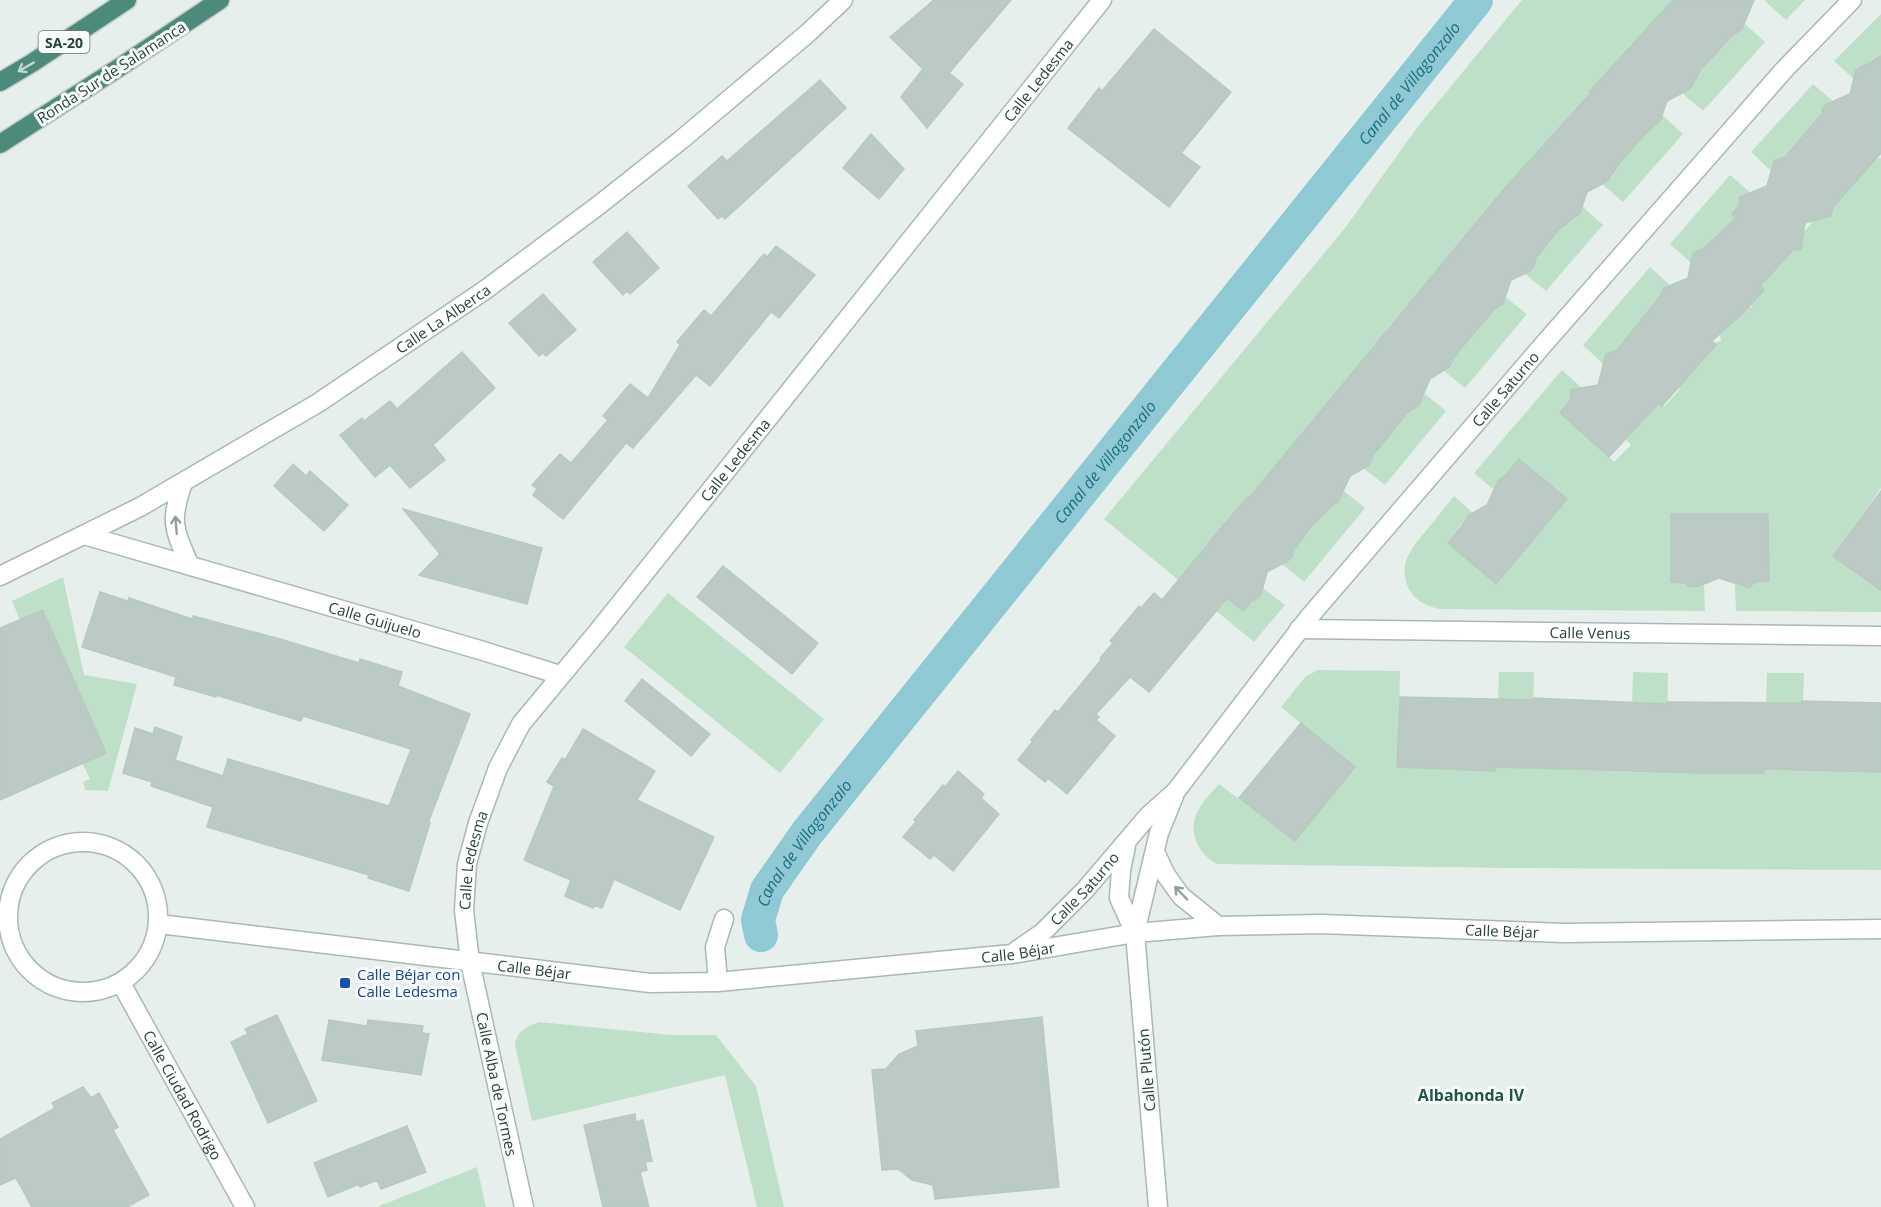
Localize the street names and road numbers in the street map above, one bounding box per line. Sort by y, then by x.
street label: Ronda Sur de Salamanca [33,16,189,128]
road number: SA-20 [38,31,90,53]
street label: Calle Ledesma [999,34,1078,126]
street label: Calle La Alberca [392,279,494,358]
street label: Calle Saturno [1467,347,1543,431]
street label: Calle Ledesma [696,414,774,505]
street label: Calle Guijuelo [326,597,424,642]
street label: Calle Venus [1550,622,1630,643]
street label: Calle Ledesma [454,808,492,910]
street label: Calle Saturno [1045,848,1123,930]
street label: Calle Béjar [1464,919,1539,942]
street label: Calle Béjar [980,937,1056,967]
street label: Calle Béjar [496,955,572,983]
street label: Calle Alba de Tormes [472,1010,522,1158]
street label: Calle Ciudad Rodrigo [139,1027,227,1163]
street label: Calle Plutón [1132,1028,1160,1112]

